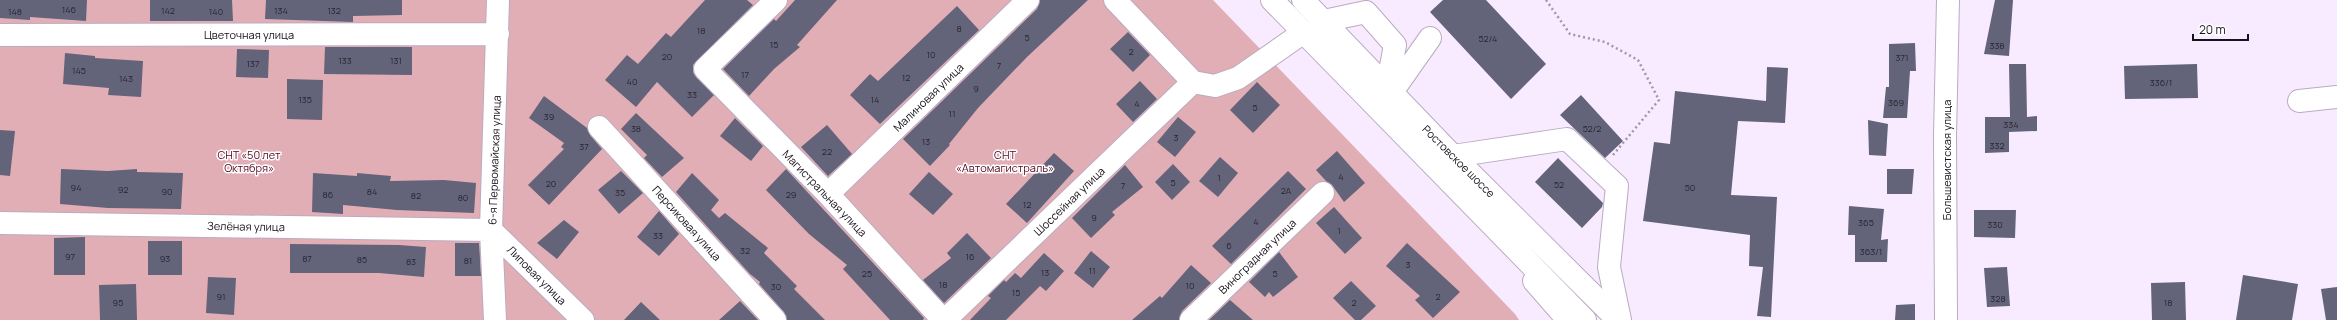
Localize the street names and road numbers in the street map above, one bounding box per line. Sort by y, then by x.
street label: Цветочная улица [204,27,294,42]
street label: Малиновая улица [890,60,966,134]
street label: 6-я Первомайская улица [484,95,504,225]
street label: Большевистская улица [1939,100,1954,220]
street label: Ростовское шоссе [1419,121,1499,201]
street label: Магистральная улица [780,146,870,240]
street label: Шоссейная улица [1030,163,1108,239]
street label: Персиковая улица [649,182,725,264]
street label: Виноградная улица [1215,215,1299,297]
street label: Зелёная улица [207,218,285,234]
street label: Липовая улица [504,242,570,308]

